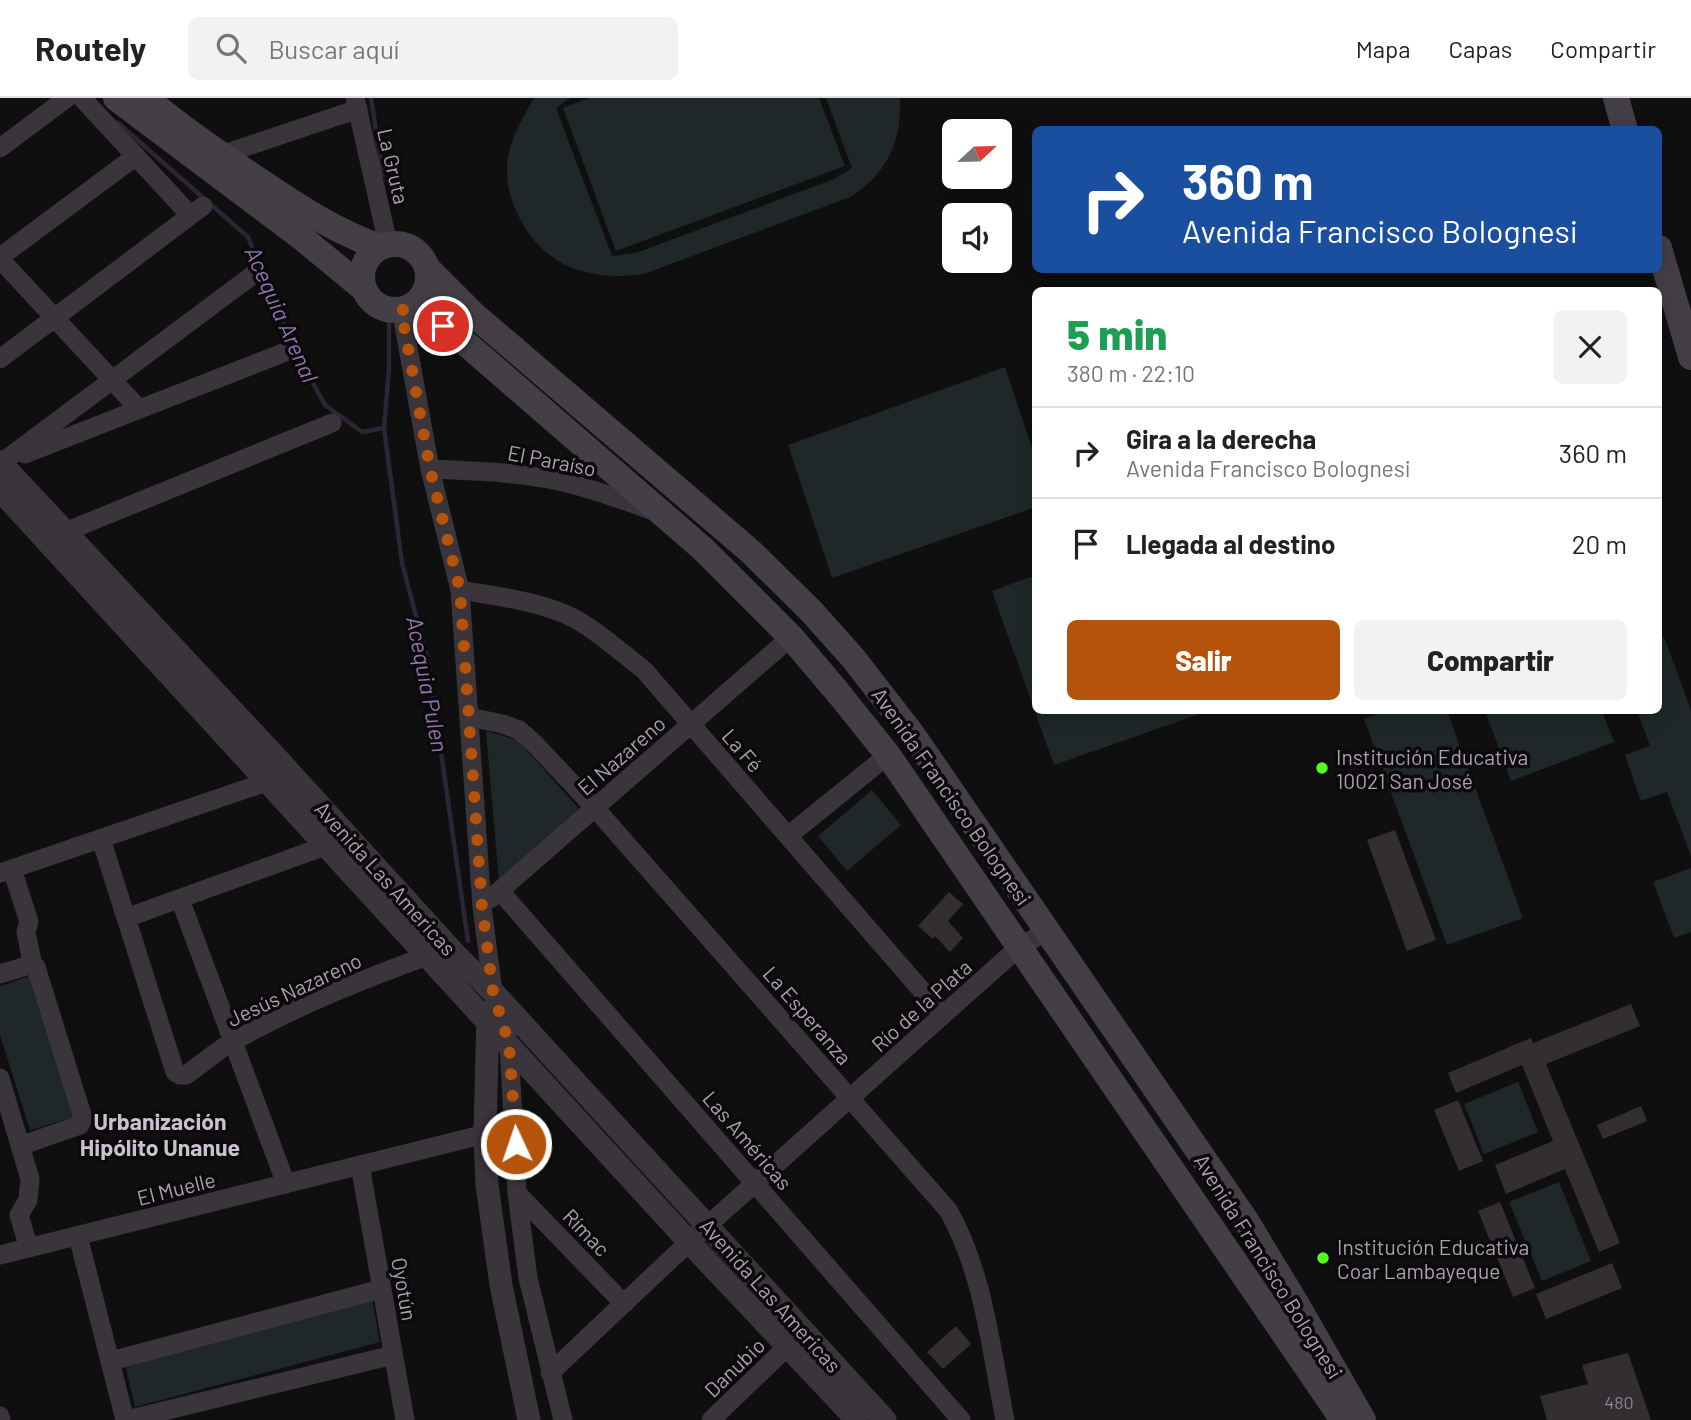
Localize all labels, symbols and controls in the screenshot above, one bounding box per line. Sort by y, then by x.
search box [188,17,678,80]
text: Routely [35,28,146,68]
icon: search [212,29,250,67]
text: Buscar aquí [268,33,399,64]
text: Mapa [1356,34,1411,63]
text: Capas [1449,34,1512,63]
text: Compartir [1550,34,1656,63]
north arrow [942,119,1012,189]
map controls [942,119,1012,273]
street label: La Gruta [373,126,415,206]
text: 360 m [1182,151,1313,210]
icon: right [1067,154,1158,245]
button: sound [942,203,1012,273]
text: Avenida Francisco Bolognesi [1182,211,1578,249]
water label: Acequia Arenal [240,242,324,386]
pin [413,296,473,356]
icon: arrive [424,307,462,345]
text: 5 min [1067,308,1167,358]
button: close [1553,310,1627,384]
text: 380 m · 22:10 [1067,359,1195,387]
text: Gira a la derecha [1126,423,1316,454]
icon: right [1067,434,1105,472]
text: 360 m [1559,437,1627,468]
street label: El Paraíso [506,439,598,481]
text: Avenida Francisco Bolognesi [1126,454,1411,482]
icon: arrive [1067,525,1105,563]
text: Llegada al destino [1126,528,1335,559]
text: 20 m [1572,528,1627,559]
water label: Acequia Pulen [401,614,455,754]
button: Salir [1067,620,1340,700]
button: Compartir [1354,620,1627,700]
street label: Avenida Francisco Bolognesi [867,682,1037,910]
street label: El Nazareno [572,710,670,800]
street label: La Fé [717,723,769,777]
place label: Institución Educativa 10021 San José [1336,744,1528,793]
marker: Institución Educativa 10021 San José [1314,760,1330,776]
street label: Avenida Las Americas [310,796,462,960]
street label: Jesús Nazareno [223,947,365,1031]
street label: Río de la Plata [866,954,976,1056]
street label: La Esperanza [759,961,857,1069]
street label: Las Américas [698,1085,798,1195]
district label: Urbanización Hipólito Unanue [80,1107,240,1161]
position arrow [479,1107,553,1181]
street label: Avenida Francisco Bolognesi [1190,1149,1348,1383]
street label: El Muelle [134,1166,218,1210]
street label: Rímac [558,1203,616,1261]
street label: Avenida Las Americas [695,1213,847,1377]
place label: Institución Educativa Coar Lambayeque [1337,1234,1529,1283]
marker: Institución Educativa Coar Lambayeque [1315,1250,1331,1266]
street label: Oyotún [387,1255,423,1323]
street label: Danubio [699,1332,769,1402]
house number: 480 [1604,1391,1634,1413]

